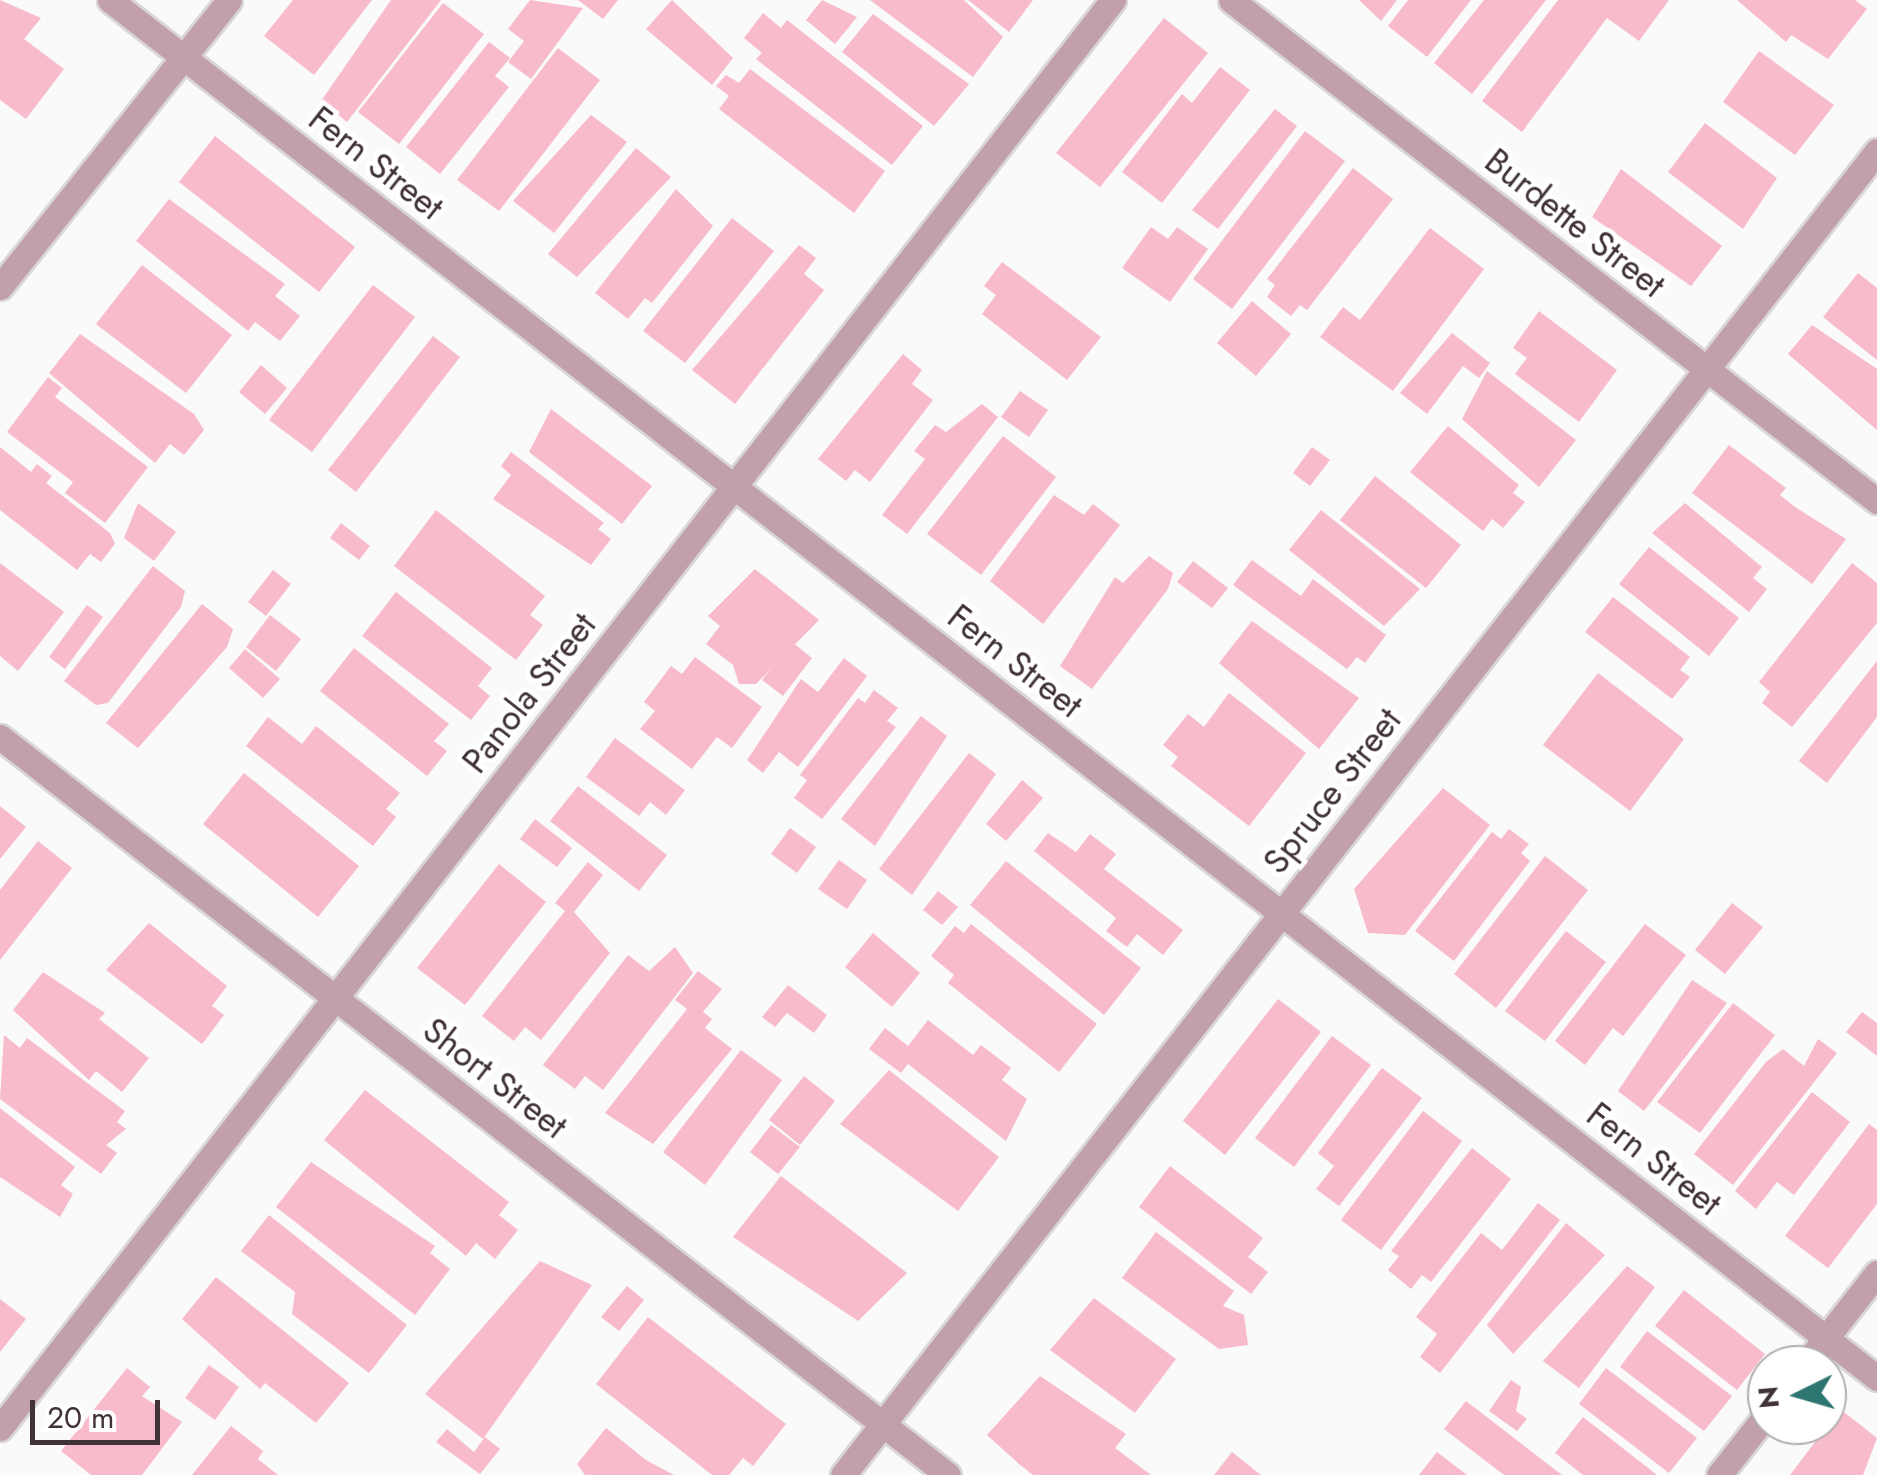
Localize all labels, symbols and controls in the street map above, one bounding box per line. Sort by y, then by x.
street label: Fern Street [300,98,452,228]
street label: Burdette Street [1477,140,1673,306]
street label: Fern Street [939,596,1091,726]
street label: Panola Street [454,605,604,781]
street label: Spruce Street [1254,700,1410,882]
street label: Short Street [415,1009,575,1147]
street label: Fern Street [1578,1094,1730,1224]
north arrow [1747,1345,1847,1445]
scale bar [35,1380,165,1442]
text: N [1747,1385,1790,1410]
text: 20 m [47,1396,114,1439]

